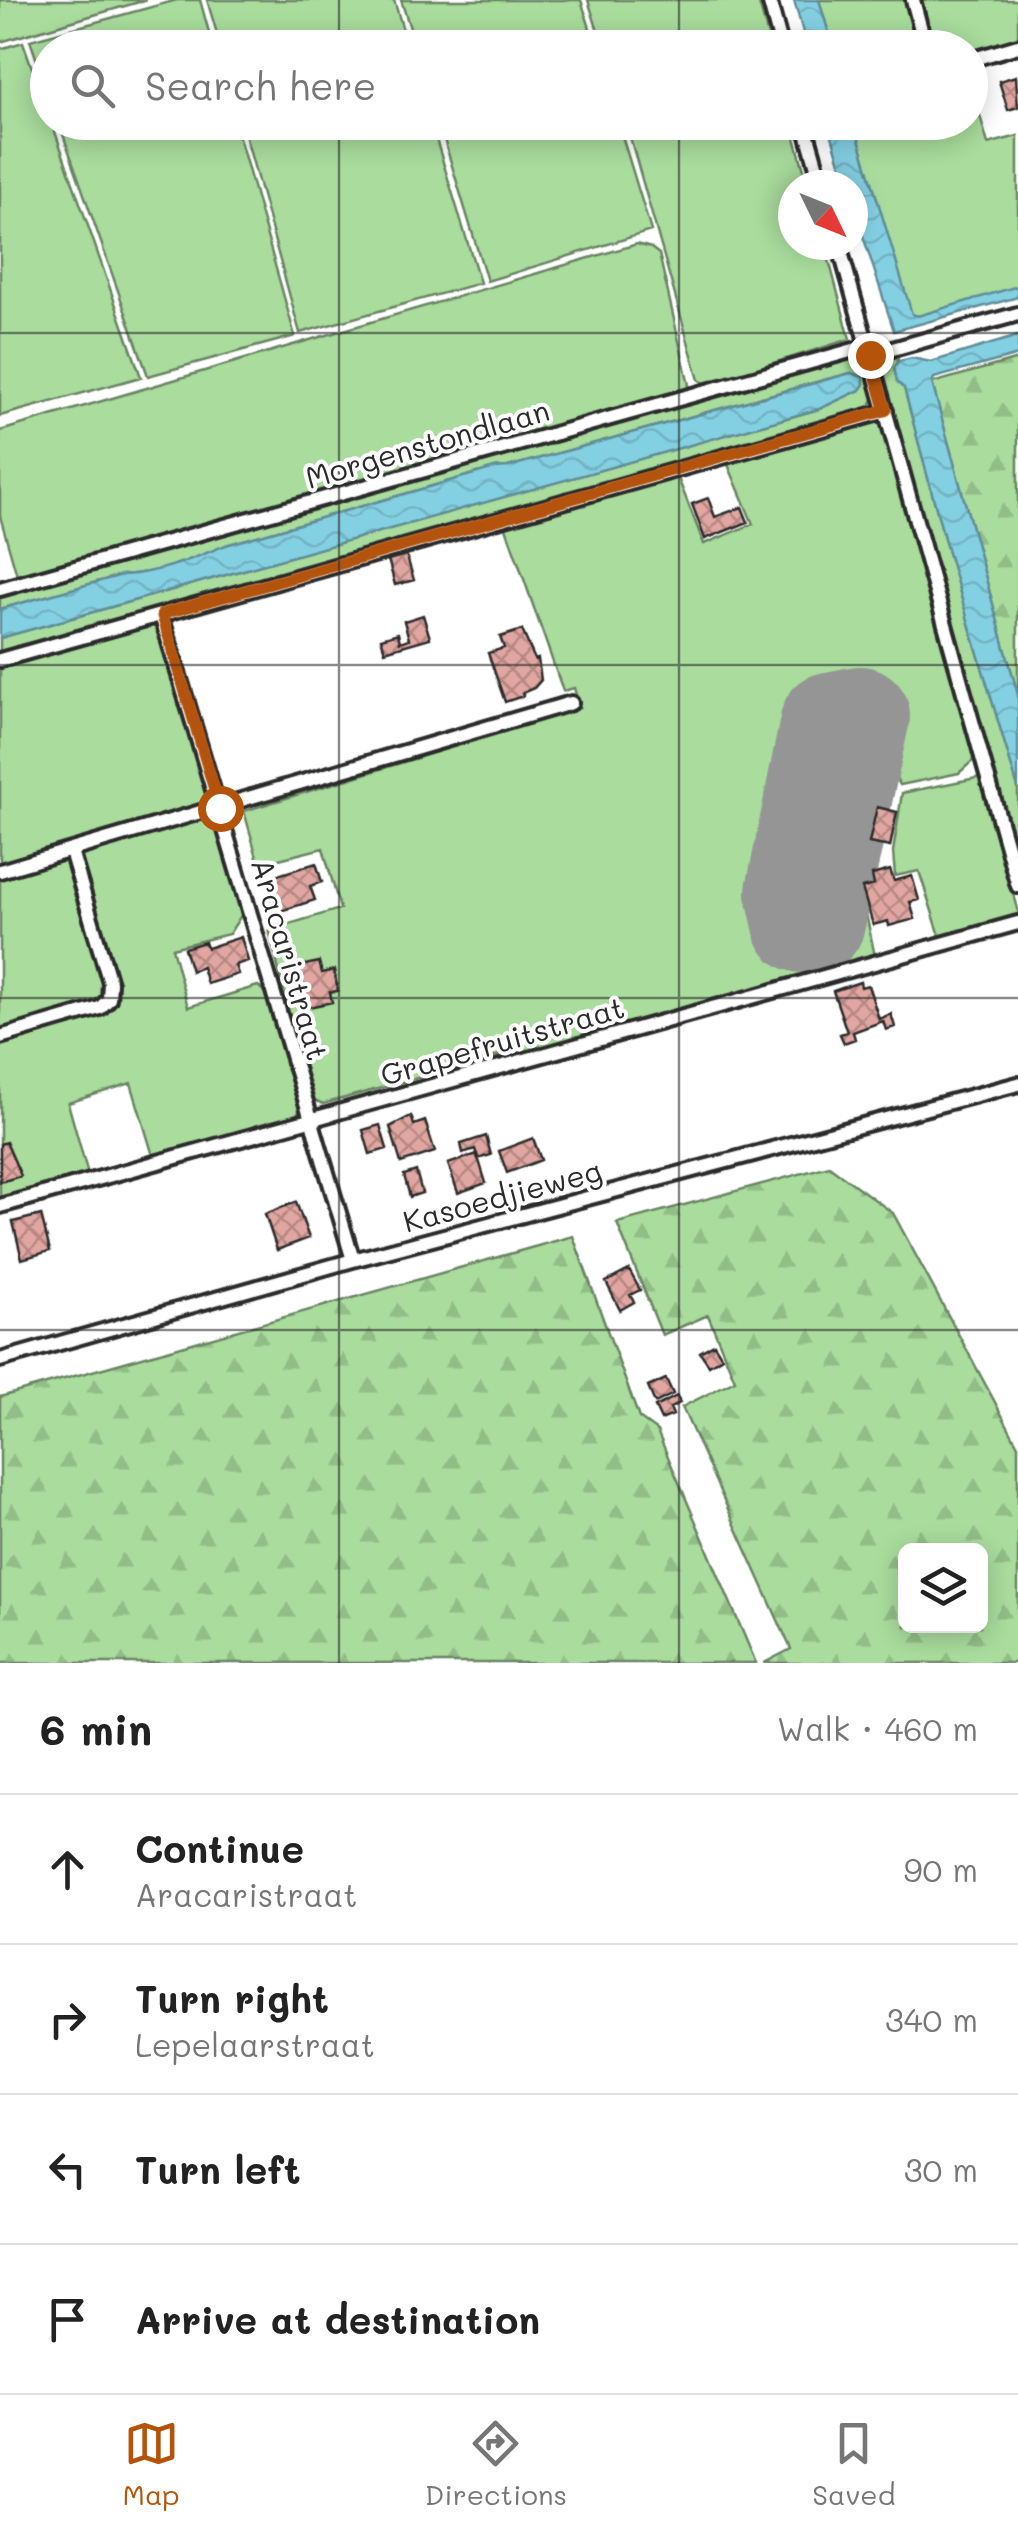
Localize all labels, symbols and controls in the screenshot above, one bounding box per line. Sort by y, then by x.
search box [30,30,988,140]
icon: search [65,58,120,113]
text: Search here [145,60,376,110]
north arrow [778,170,868,260]
route end [848,333,894,379]
street label: Morgenstondlaan [300,389,554,497]
route start [198,786,244,832]
street label: Aracaristraat [243,853,339,1065]
street label: Grapefruitstraat [375,986,629,1094]
street label: Kasoedjieweg [398,1149,606,1241]
map controls [898,1543,988,1633]
button: layers [898,1543,988,1633]
text: 6 min [40,1701,152,1756]
text: Walk · 460 m [777,1707,978,1749]
text: Continue [135,1823,304,1873]
icon: ahead [40,1842,95,1897]
text: 90 m [904,1848,978,1890]
text: Aracaristraat [135,1873,357,1915]
text: Turn right [135,1973,329,2023]
icon: right [40,1992,95,2047]
text: 340 m [885,1998,978,2040]
text: Lepelaarstraat [135,2023,375,2065]
icon: left [40,2142,95,2197]
text: Turn left [135,2144,301,2194]
text: 30 m [904,2148,978,2190]
icon: arrive [40,2292,95,2347]
text: Arrive at destination [135,2294,540,2344]
tab: Map [123,2416,180,2512]
tab: Directions [425,2416,567,2512]
tab: Saved [812,2416,895,2512]

